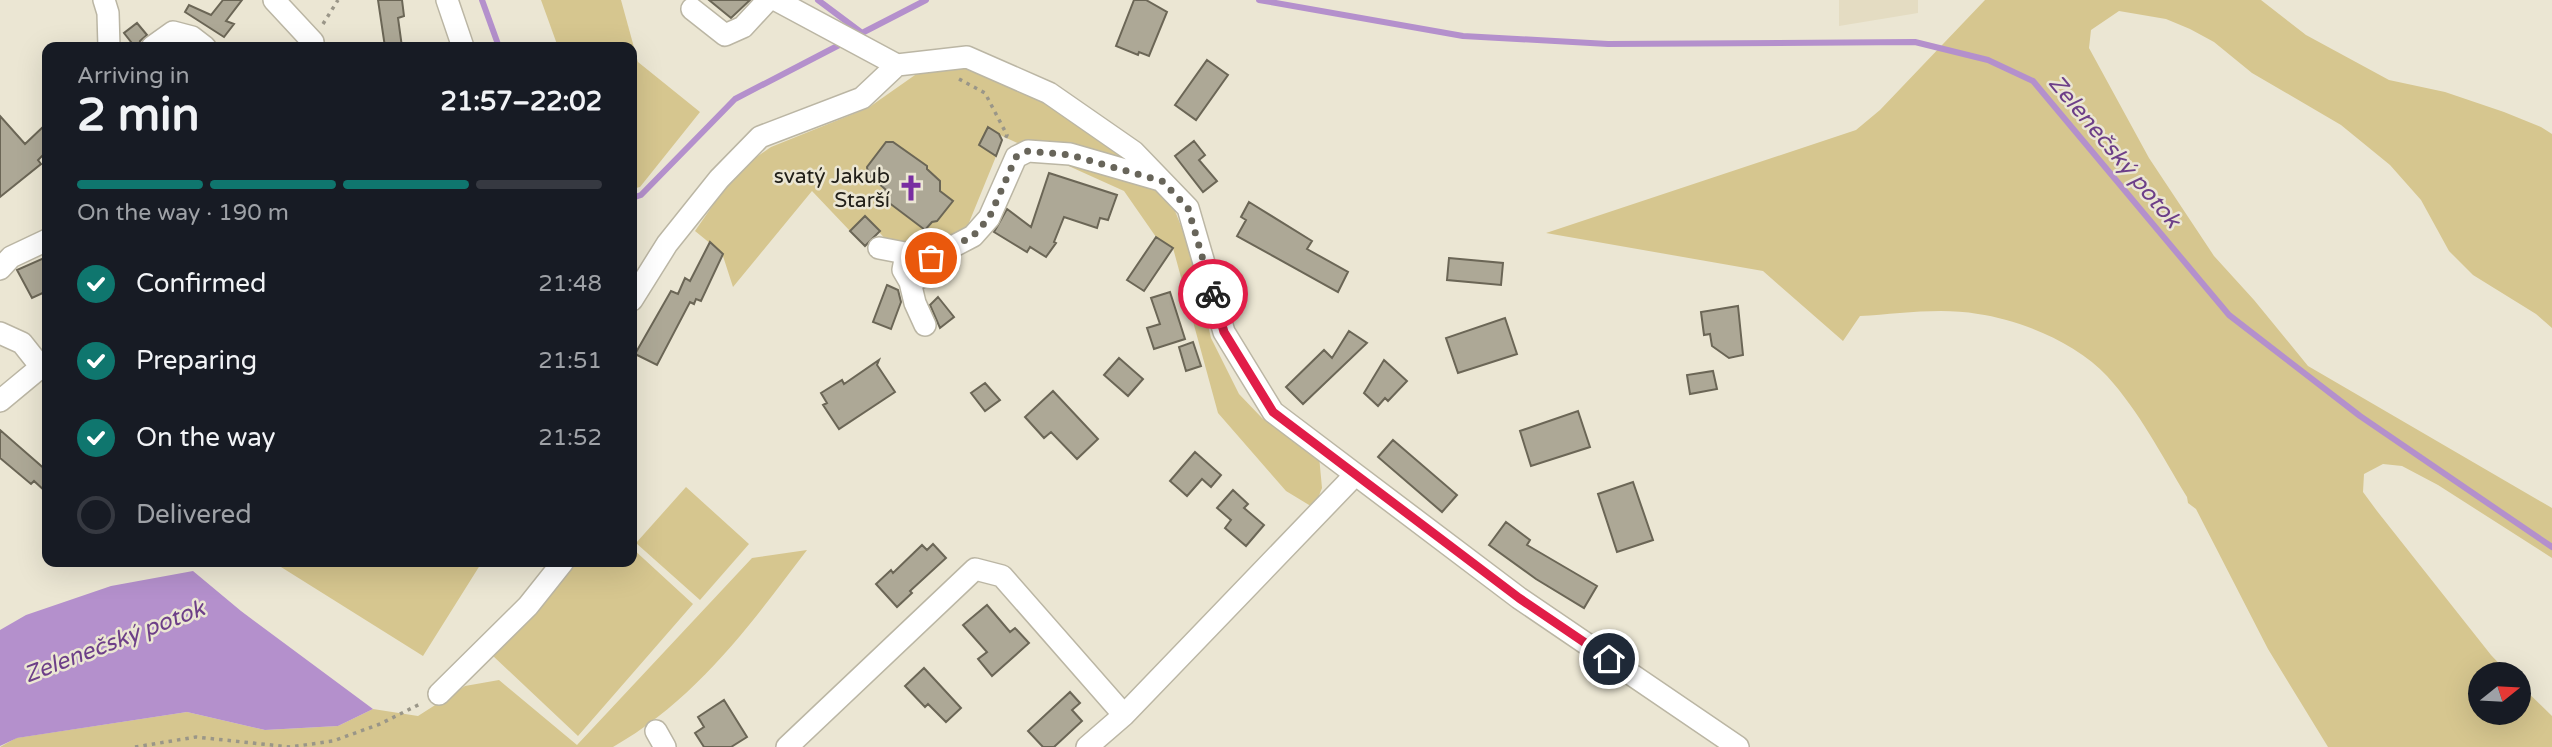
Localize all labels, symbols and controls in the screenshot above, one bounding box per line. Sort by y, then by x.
text: Arriving in [77,62,190,90]
water label: Zelenečský potok [2042,69,2187,235]
text: 21:57–22:02 [441,86,602,117]
text: 2 min [77,88,200,143]
place label: svatý Jakub Starší [774,164,890,213]
church icon: svatý Jakub Starší [896,173,926,203]
text: On the way · 190 m [77,199,289,227]
pin [901,228,961,288]
icon: bag [912,239,950,277]
courier [1178,259,1248,329]
icon: check [77,265,115,303]
text: Confirmed [136,268,266,299]
text: 21:48 [538,270,602,298]
icon: bike [1194,275,1232,313]
icon: check [77,342,115,380]
text: Preparing [136,345,257,376]
text: 21:51 [538,347,602,375]
icon: check [77,419,115,457]
text: On the way [136,422,276,453]
text: 21:52 [538,424,602,452]
text: Delivered [136,499,252,530]
water label: Zelenečský potok [20,594,210,689]
pin [1579,629,1639,689]
icon: home [1590,640,1628,678]
north arrow [2468,662,2530,724]
map controls [2468,662,2531,725]

